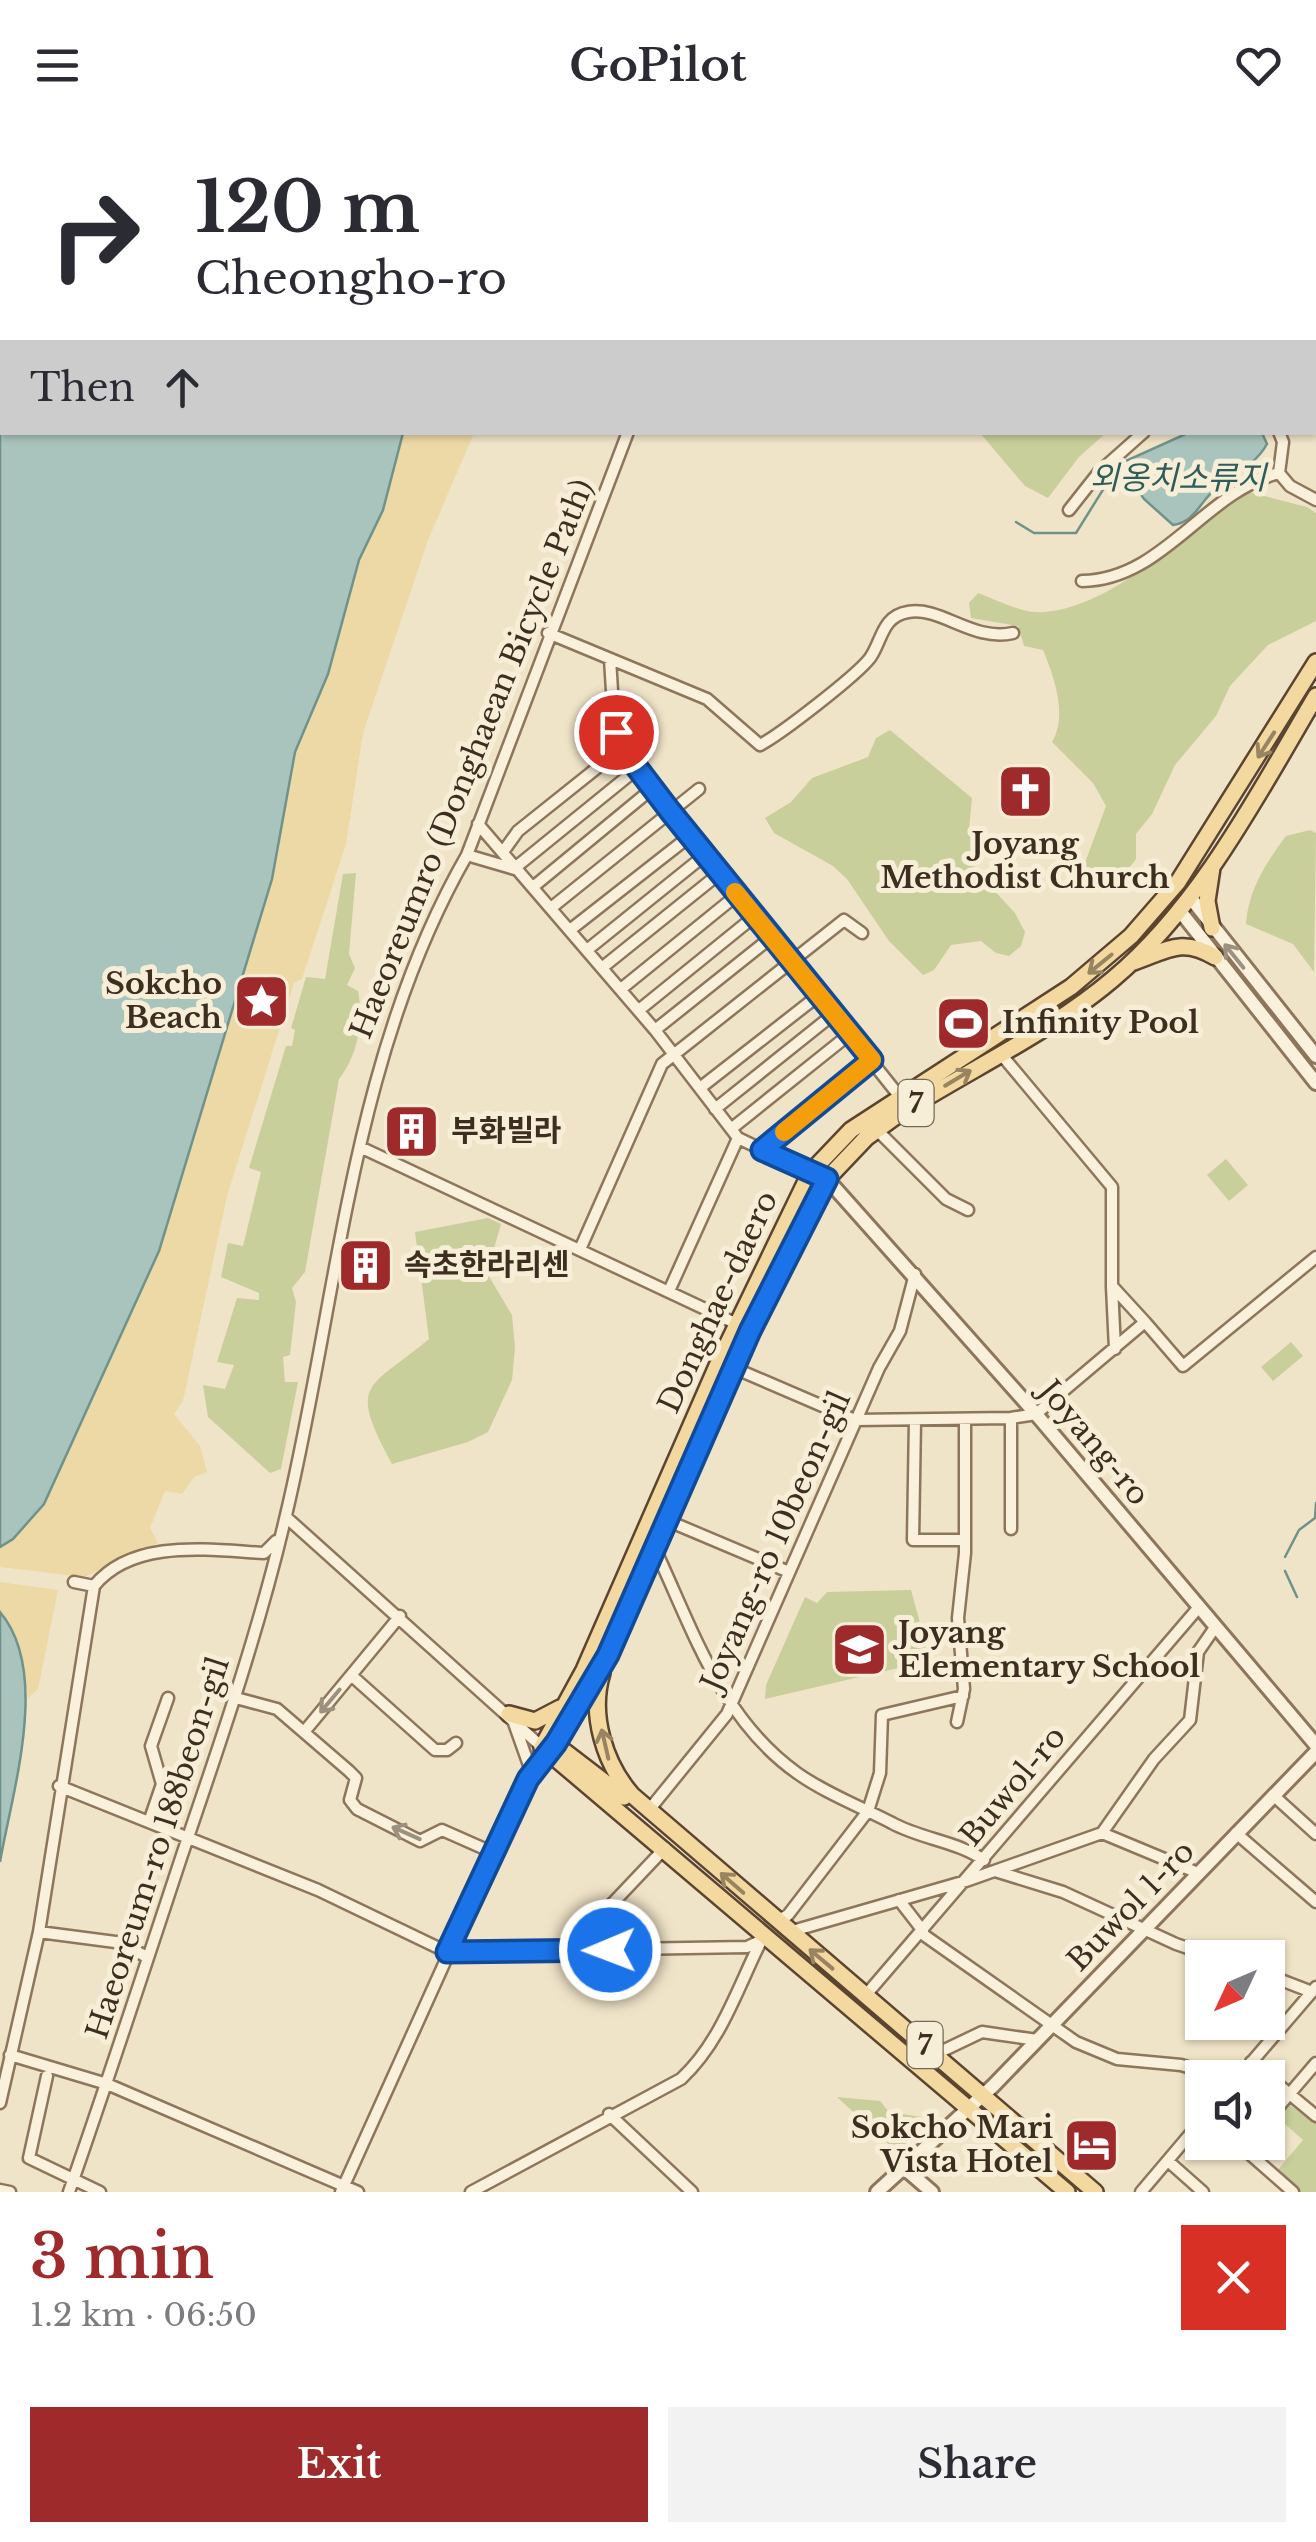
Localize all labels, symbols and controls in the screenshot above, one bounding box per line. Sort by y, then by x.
text: GoPilot [569,37,747,93]
icon: menu [30,38,85,93]
icon: heart [1231,38,1286,93]
text: 120 m [195,164,420,251]
icon: right [30,170,160,300]
text: Cheongho-ro [195,250,507,306]
icon: ahead [155,360,210,415]
text: Then [30,364,135,411]
water label: 외옹치소류지 [1090,458,1269,498]
street label: Haeoreumro (Donghaean Bicycle Path) [342,474,601,1044]
pin [574,690,659,775]
icon: arrive [589,705,644,760]
one-way arrow [1255,730,1276,759]
church icon: Joyang Methodist Church [995,761,1055,821]
place label: Joyang Methodist Church [880,825,1170,896]
one-way arrow [1224,943,1245,970]
one-way arrow [1087,953,1113,975]
place label: Sokcho Beach [105,965,223,1036]
place icon: Sokcho Beach [231,971,291,1031]
sports icon: Infinity Pool [933,993,993,1053]
place label: Infinity Pool [1002,1004,1199,1041]
one-way arrow [943,1068,972,1088]
road number: 7 [898,1080,934,1126]
building icon: 부화빌라 [382,1101,442,1161]
place label: 부화빌라 [451,1112,561,1149]
street label: Donghae-daero [650,1185,785,1419]
building icon: 속초한라리센 [335,1235,395,1295]
place label: 속초한라리센 [404,1246,570,1283]
street label: Joyang-ro [1029,1370,1157,1513]
street label: Joyang-ro 10beon-gil [691,1385,858,1700]
place label: Joyang Elementary School [892,1614,1201,1685]
school or university icon: Joyang Elementary School [829,1620,889,1680]
street label: Haeoreum-ro 188beon-gil [78,1652,237,2043]
one-way arrow [319,1687,341,1713]
street label: Buwol-ro [952,1718,1073,1853]
one-way arrow [595,1729,613,1761]
one-way arrow [391,1823,422,1841]
street label: Buwol 1-ro [1059,1833,1202,1979]
one-way arrow [720,1871,745,1894]
position arrow [558,1898,662,2002]
north arrow [1185,1940,1285,2040]
map controls [1185,1940,1285,2160]
one-way arrow [808,1948,834,1970]
road number: 7 [908,2022,942,2068]
button: sound [1185,2060,1285,2160]
place label: Sokcho Mari Vista Hotel [851,2109,1053,2180]
hotel icon: Sokcho Mari Vista Hotel [1062,2115,1122,2175]
text: 3 min [30,2220,214,2294]
button: close [1181,2225,1286,2330]
text: 1.2 km · 06:50 [30,2295,257,2335]
button: Exit [30,2407,648,2522]
button: Share [668,2407,1286,2522]

